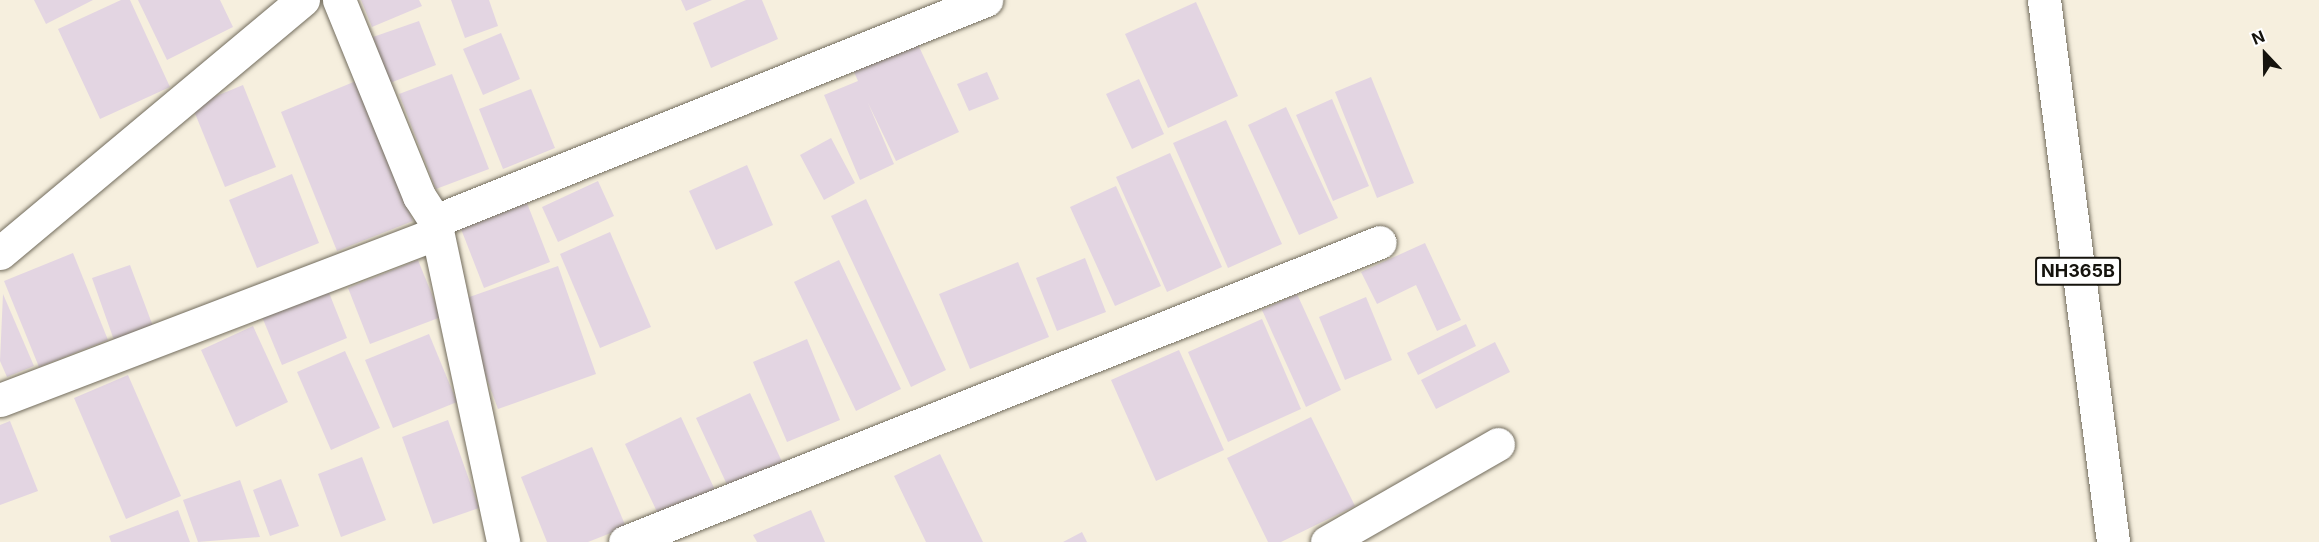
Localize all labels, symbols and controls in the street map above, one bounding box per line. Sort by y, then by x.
north arrow [2235,24,2295,84]
text: N [2249,26,2268,49]
road number: NH365B [2034,256,2122,286]

